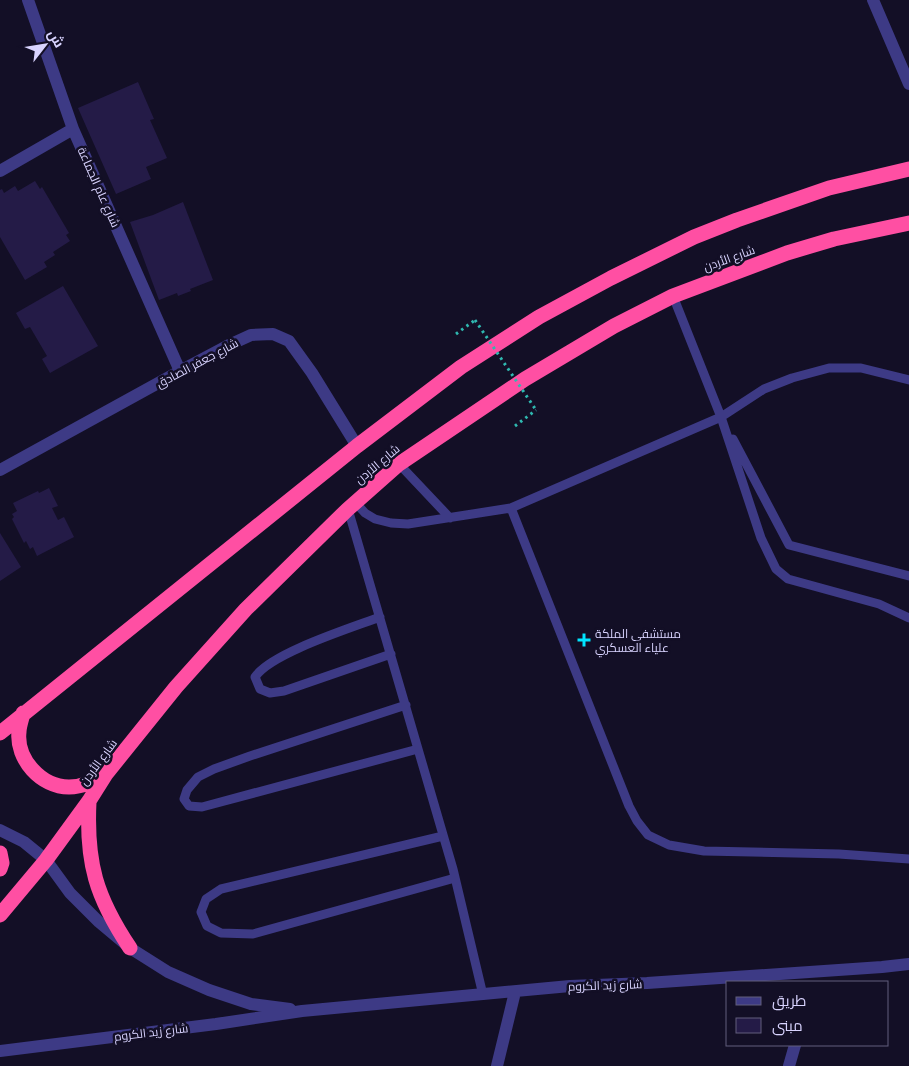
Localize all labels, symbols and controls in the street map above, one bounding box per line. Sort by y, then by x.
north arrow [20,20,70,70]
text: ش [44,26,68,51]
street label: شارع عام الجماعة [74,145,123,230]
street label: شارع الأردن [701,243,757,275]
street label: شارع جعفر الصادق [154,336,241,392]
street label: شارع الأردن [352,442,403,488]
place label: مستشفى الملكة علياء العسكري [595,627,681,658]
marker: مستشفى الملكة علياء العسكري [577,633,591,647]
street label: شارع الأردن [77,736,121,789]
street label: شارع زيد الكروم [568,977,643,995]
legend [726,981,889,1046]
text: طريق [772,992,806,1011]
text: مبنى [772,1017,803,1036]
street label: شارع زيد الكروم [113,1021,189,1045]

